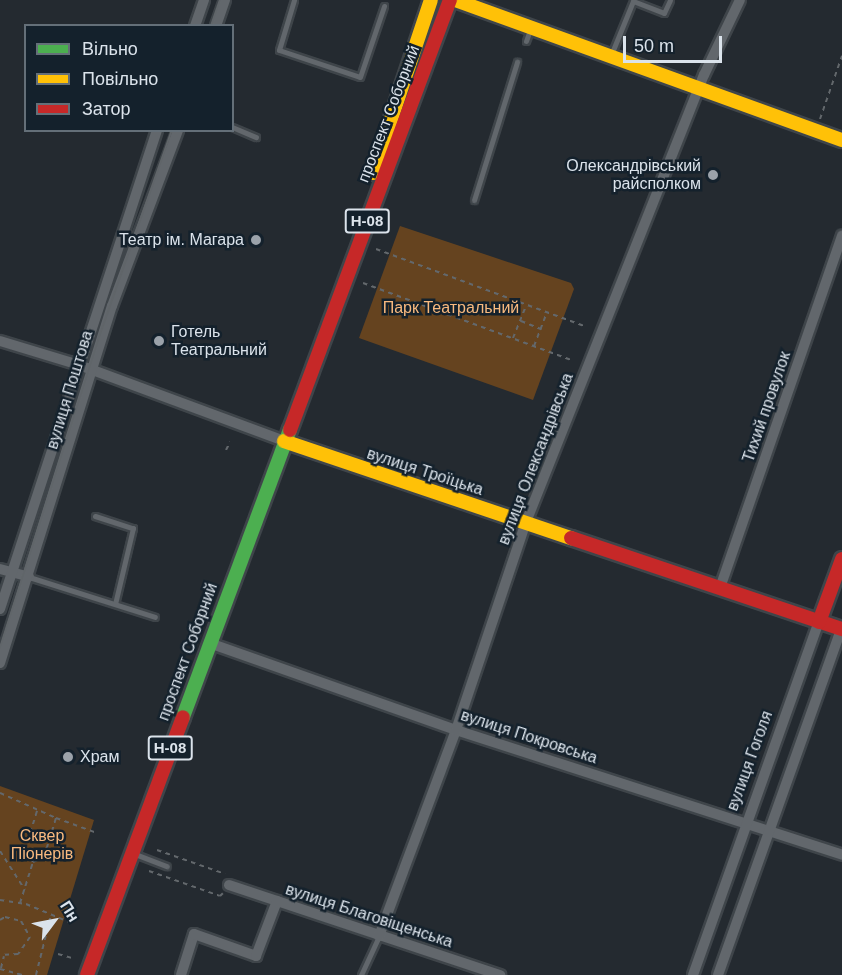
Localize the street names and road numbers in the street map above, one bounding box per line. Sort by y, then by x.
street label: проспект Соборний [354,43,424,185]
road number: Н-08 [344,209,389,233]
street label: вулиця Поштова [43,328,97,452]
street label: Тихий провулок [739,349,795,465]
street label: вулиця Олександрівська [494,370,578,548]
street label: вулиця Троїцька [364,444,486,500]
street label: проспект Соборний [154,581,222,723]
street label: вулиця Покровська [458,706,600,768]
street label: вулиця Гоголя [723,708,777,814]
road number: Н-08 [148,736,192,760]
street label: вулиця Благовіщенська [283,880,455,952]

